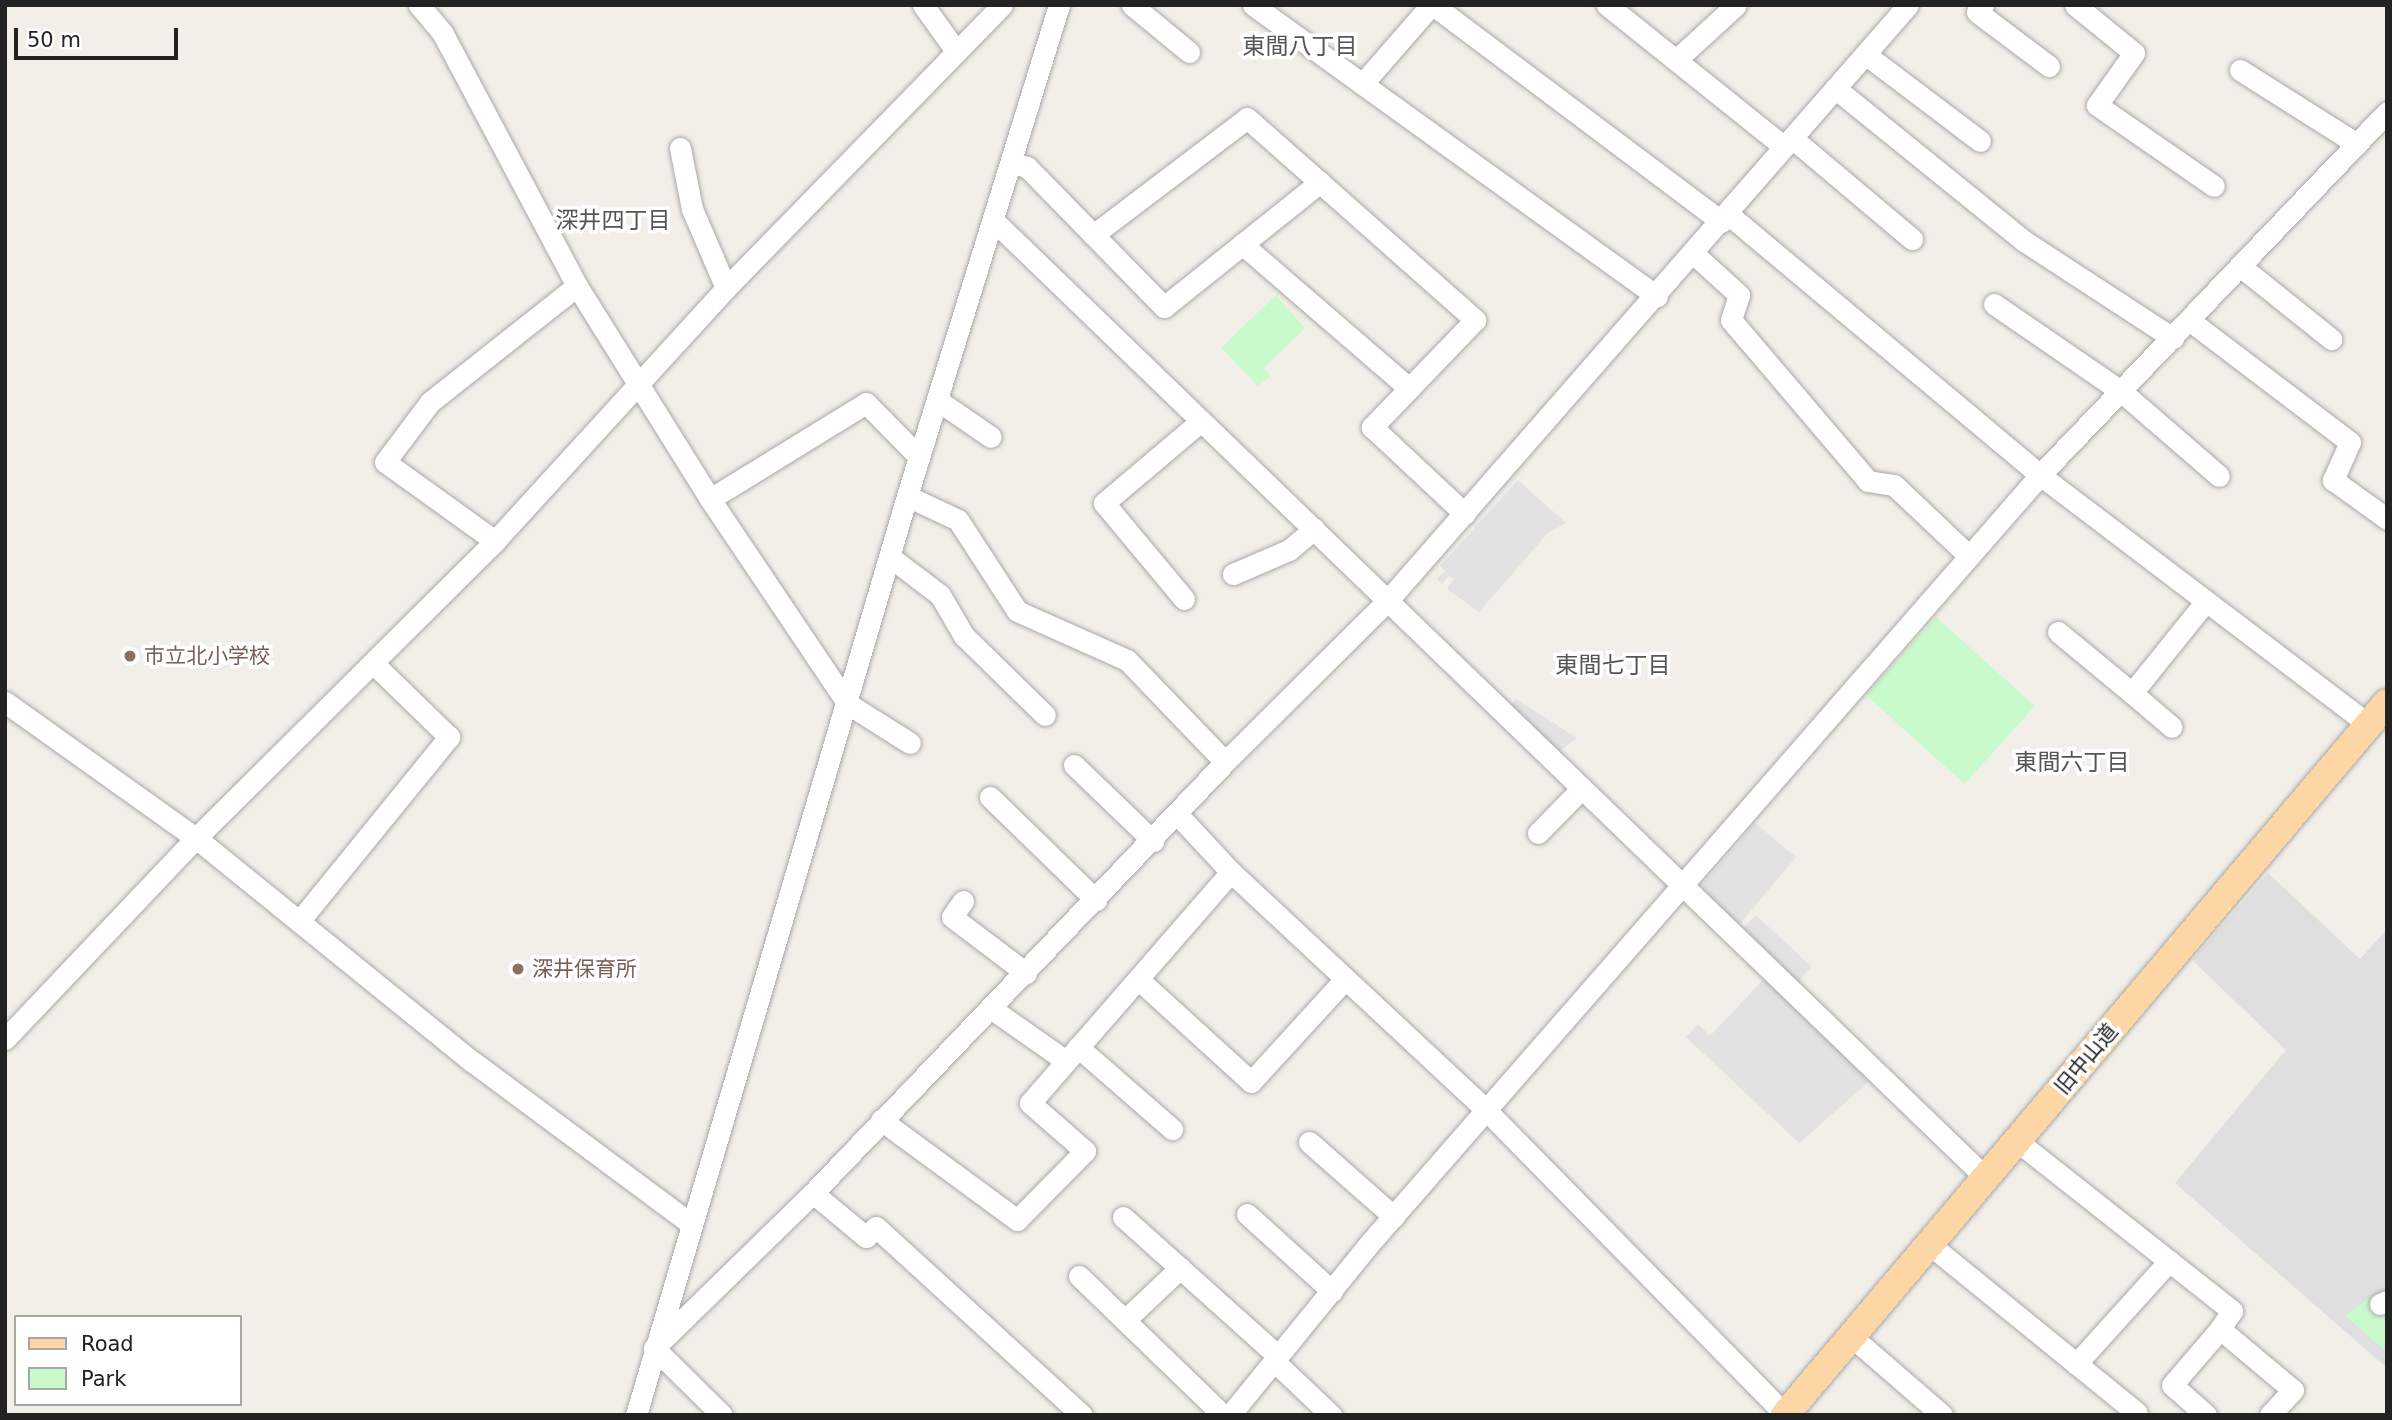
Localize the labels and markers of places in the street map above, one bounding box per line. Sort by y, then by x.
place label: 市立北小学校 [144,643,270,669]
marker: 市立北小学校 [122,648,138,664]
place label: 深井保育所 [532,956,637,982]
marker: 深井保育所 [510,961,526,977]

